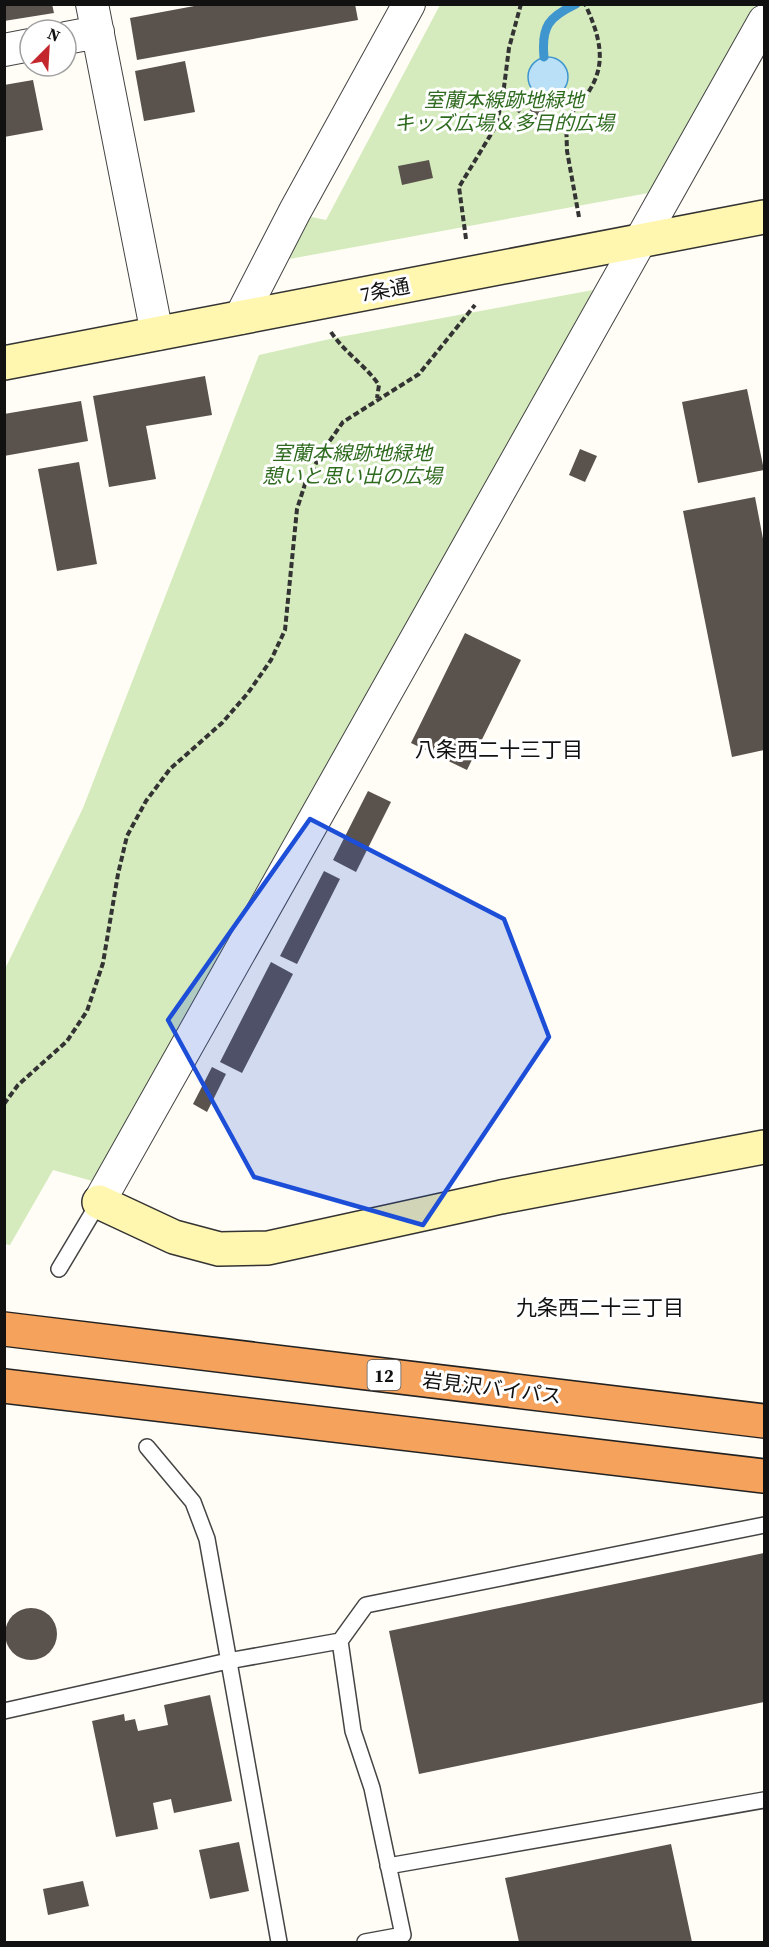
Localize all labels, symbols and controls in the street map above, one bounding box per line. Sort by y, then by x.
north arrow [18,18,78,78]
text: N [44,22,64,47]
park label: 室蘭本線跡地緑地 キッズ広場＆多目的広場 [394,86,616,137]
street label: 7条通 [358,271,412,309]
park label: 室蘭本線跡地緑地 憩いと思い出の広場 [262,439,444,490]
district label: 八条西二十三丁目 [415,735,583,764]
district label: 九条西二十三丁目 [516,1293,684,1322]
road number: 12 [368,1360,400,1390]
street label: 岩見沢バイパス [421,1366,563,1410]

